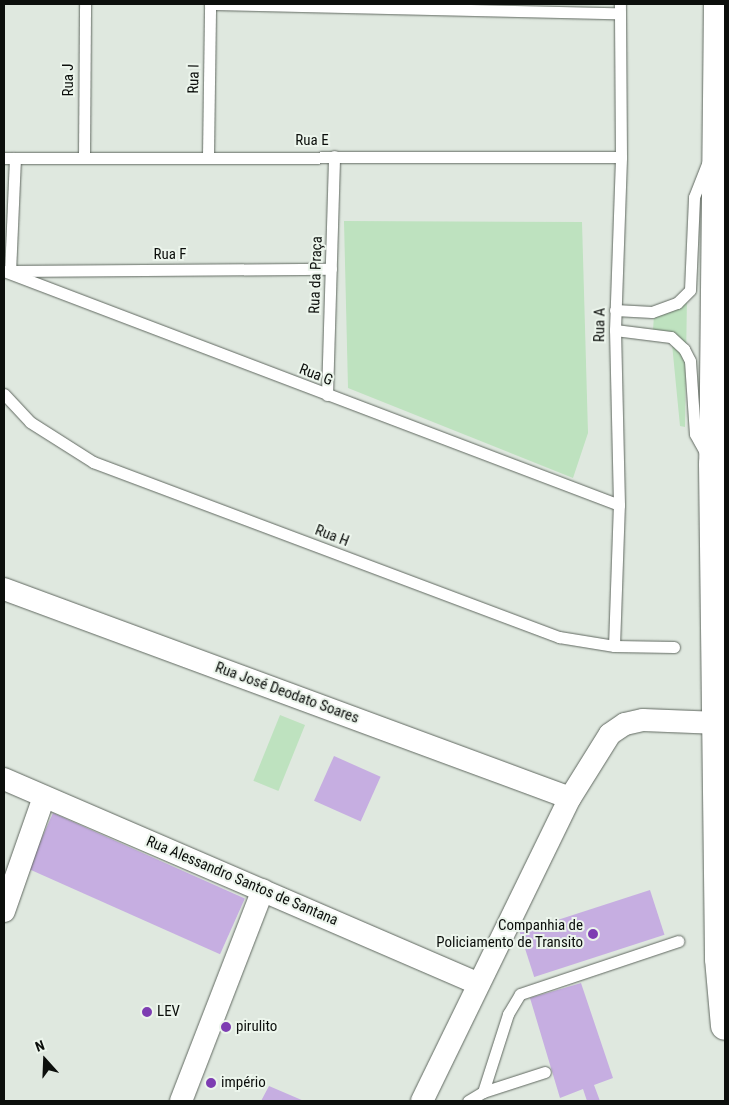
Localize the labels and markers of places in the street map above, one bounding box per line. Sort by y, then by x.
place label: Companhia de Policiamento de Transito [436,916,583,951]
marker: Companhia de Policiamento de Transito [587,928,599,940]
place label: LEV [157,1003,180,1021]
marker: LEV [141,1006,153,1018]
place label: pirulito [236,1018,277,1036]
marker: pirulito [220,1021,232,1033]
place label: império [221,1074,266,1092]
marker: império [205,1077,217,1089]

